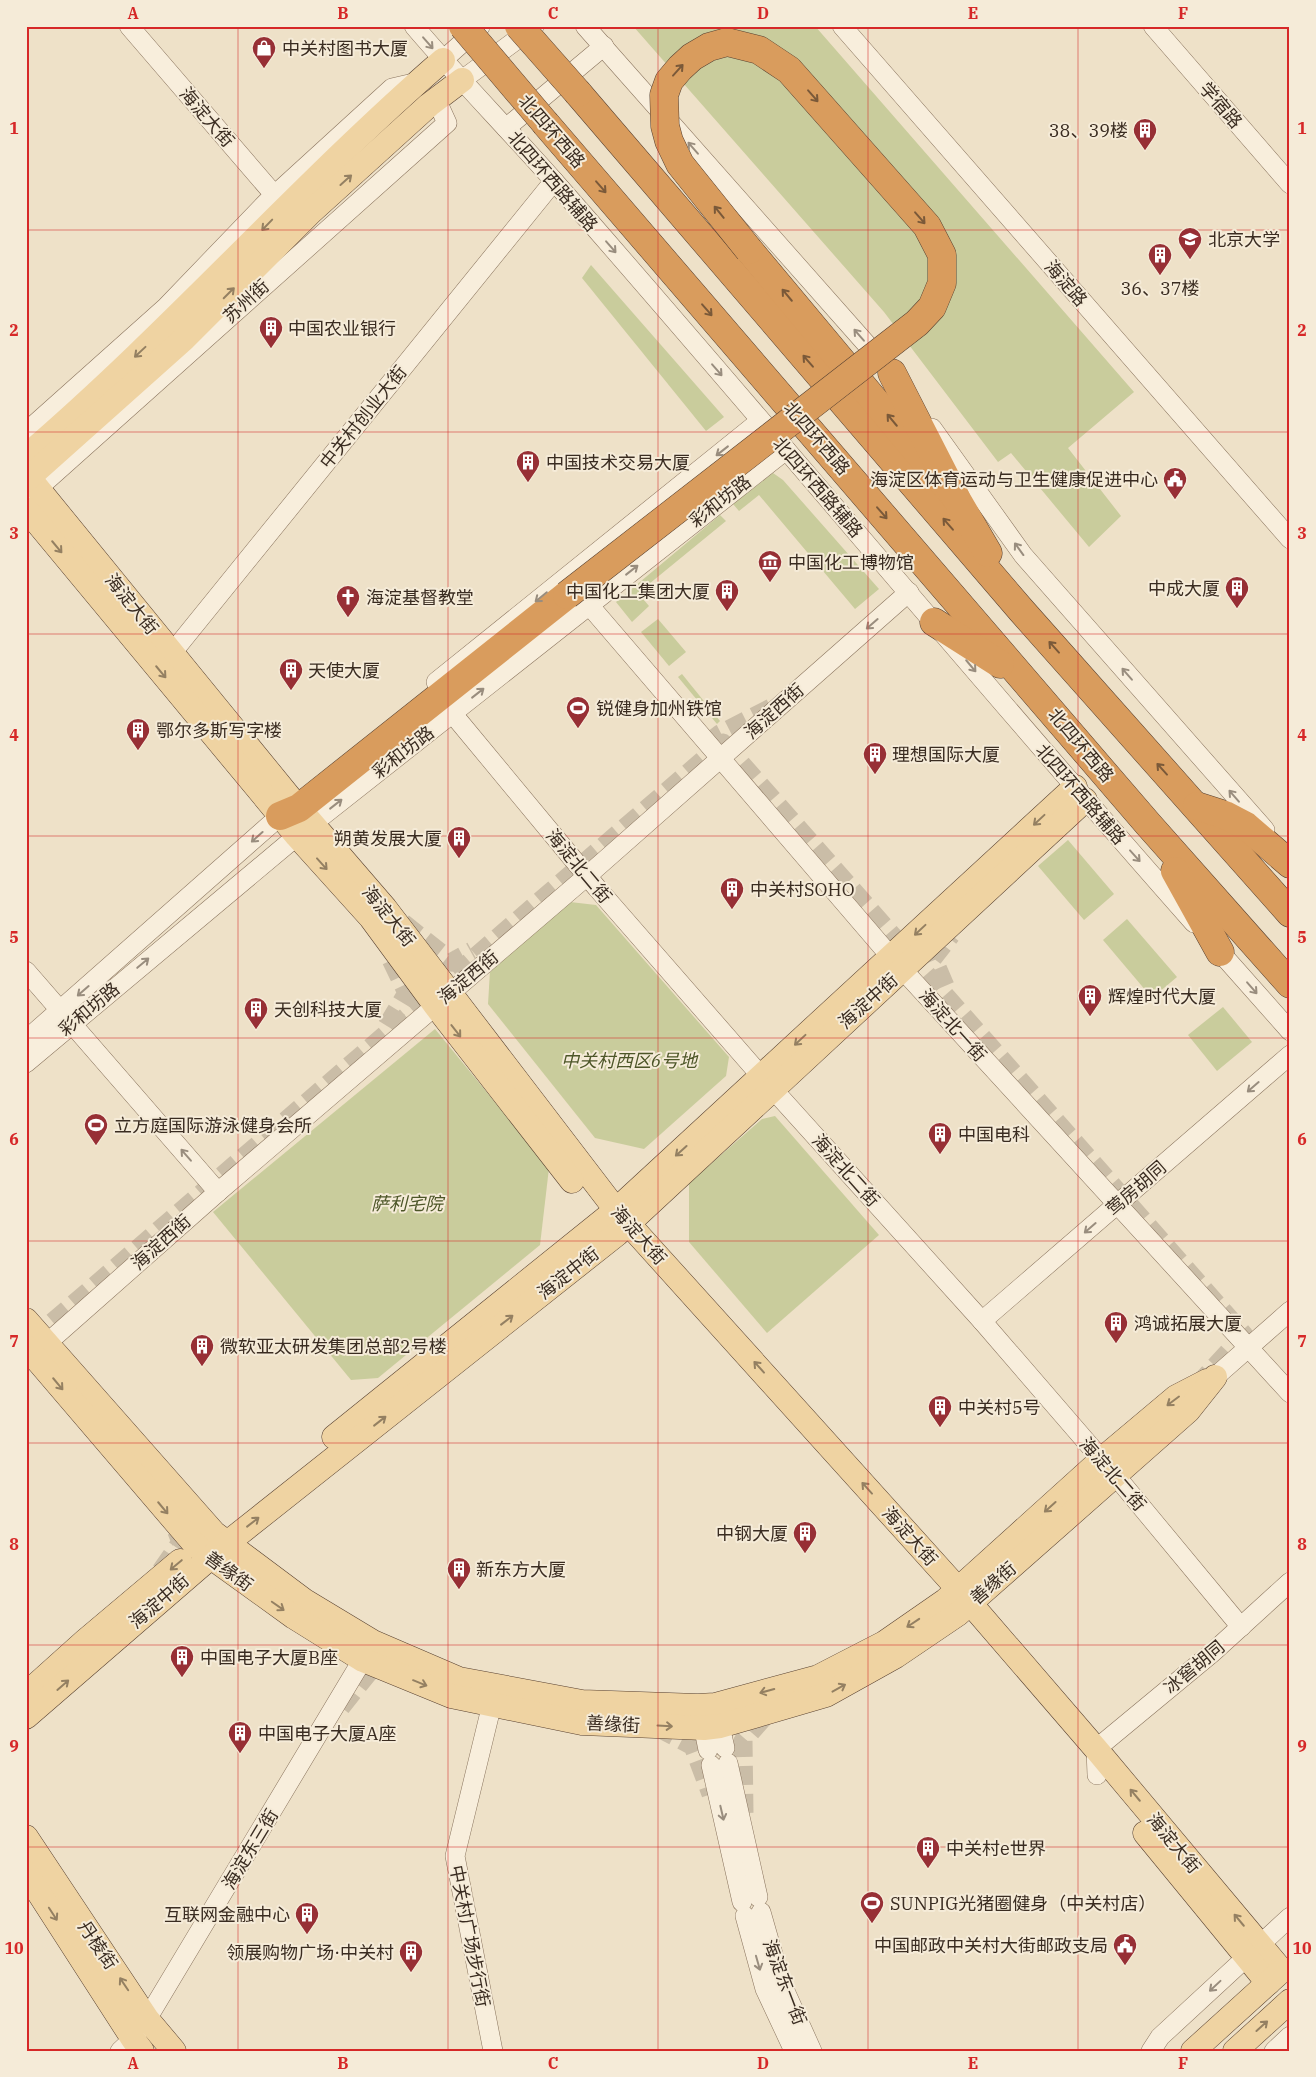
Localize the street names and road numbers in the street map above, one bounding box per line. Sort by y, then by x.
street label: 学宿路 [1195,77,1247,133]
street label: 海淀大街 [175,82,239,152]
street label: 北四环西路 [514,89,590,173]
street label: 北四环西路辅路 [503,126,603,236]
street label: 海淀路 [1040,255,1092,311]
street label: 苏州街 [218,274,274,328]
street label: 中关村创业大街 [314,361,412,473]
street label: 北四环西路 [779,396,855,480]
street label: 北四环西路辅路 [768,432,868,542]
street label: 彩和坊路 [685,470,755,532]
street label: 海淀大街 [100,569,164,639]
street label: 海淀西街 [740,678,808,744]
street label: 北四环西路 [1043,703,1119,787]
street label: 彩和坊路 [368,721,438,783]
street label: 北四环西路辅路 [1031,739,1131,849]
street label: 海淀北二街 [541,824,617,908]
street label: 海淀大街 [357,881,421,951]
street label: 海淀西街 [433,945,503,1009]
street label: 海淀中街 [834,968,902,1034]
street label: 彩和坊路 [54,977,124,1041]
street label: 海淀北一街 [914,984,992,1066]
street label: 海淀北二街 [807,1129,885,1211]
street label: 莺房胡同 [1101,1156,1171,1220]
street label: 海淀大街 [606,1201,672,1269]
street label: 海淀西街 [127,1209,195,1275]
street label: 海淀中街 [533,1242,603,1304]
street label: 海淀北二街 [1075,1432,1151,1516]
street label: 海淀大街 [877,1502,943,1570]
street label: 善缘街 [200,1546,258,1596]
street label: 善缘街 [965,1557,1021,1609]
street label: 海淀中街 [124,1569,194,1633]
street label: 冰窖胡同 [1159,1635,1229,1699]
street label: 善缘街 [585,1711,641,1737]
street label: 海淀东三街 [217,1805,283,1893]
street label: 海淀大街 [1142,1808,1206,1878]
street label: 中关村广场步行街 [445,1863,495,2009]
street label: 丹棱街 [73,1916,123,1974]
street label: 海淀东一街 [758,1936,812,2028]

